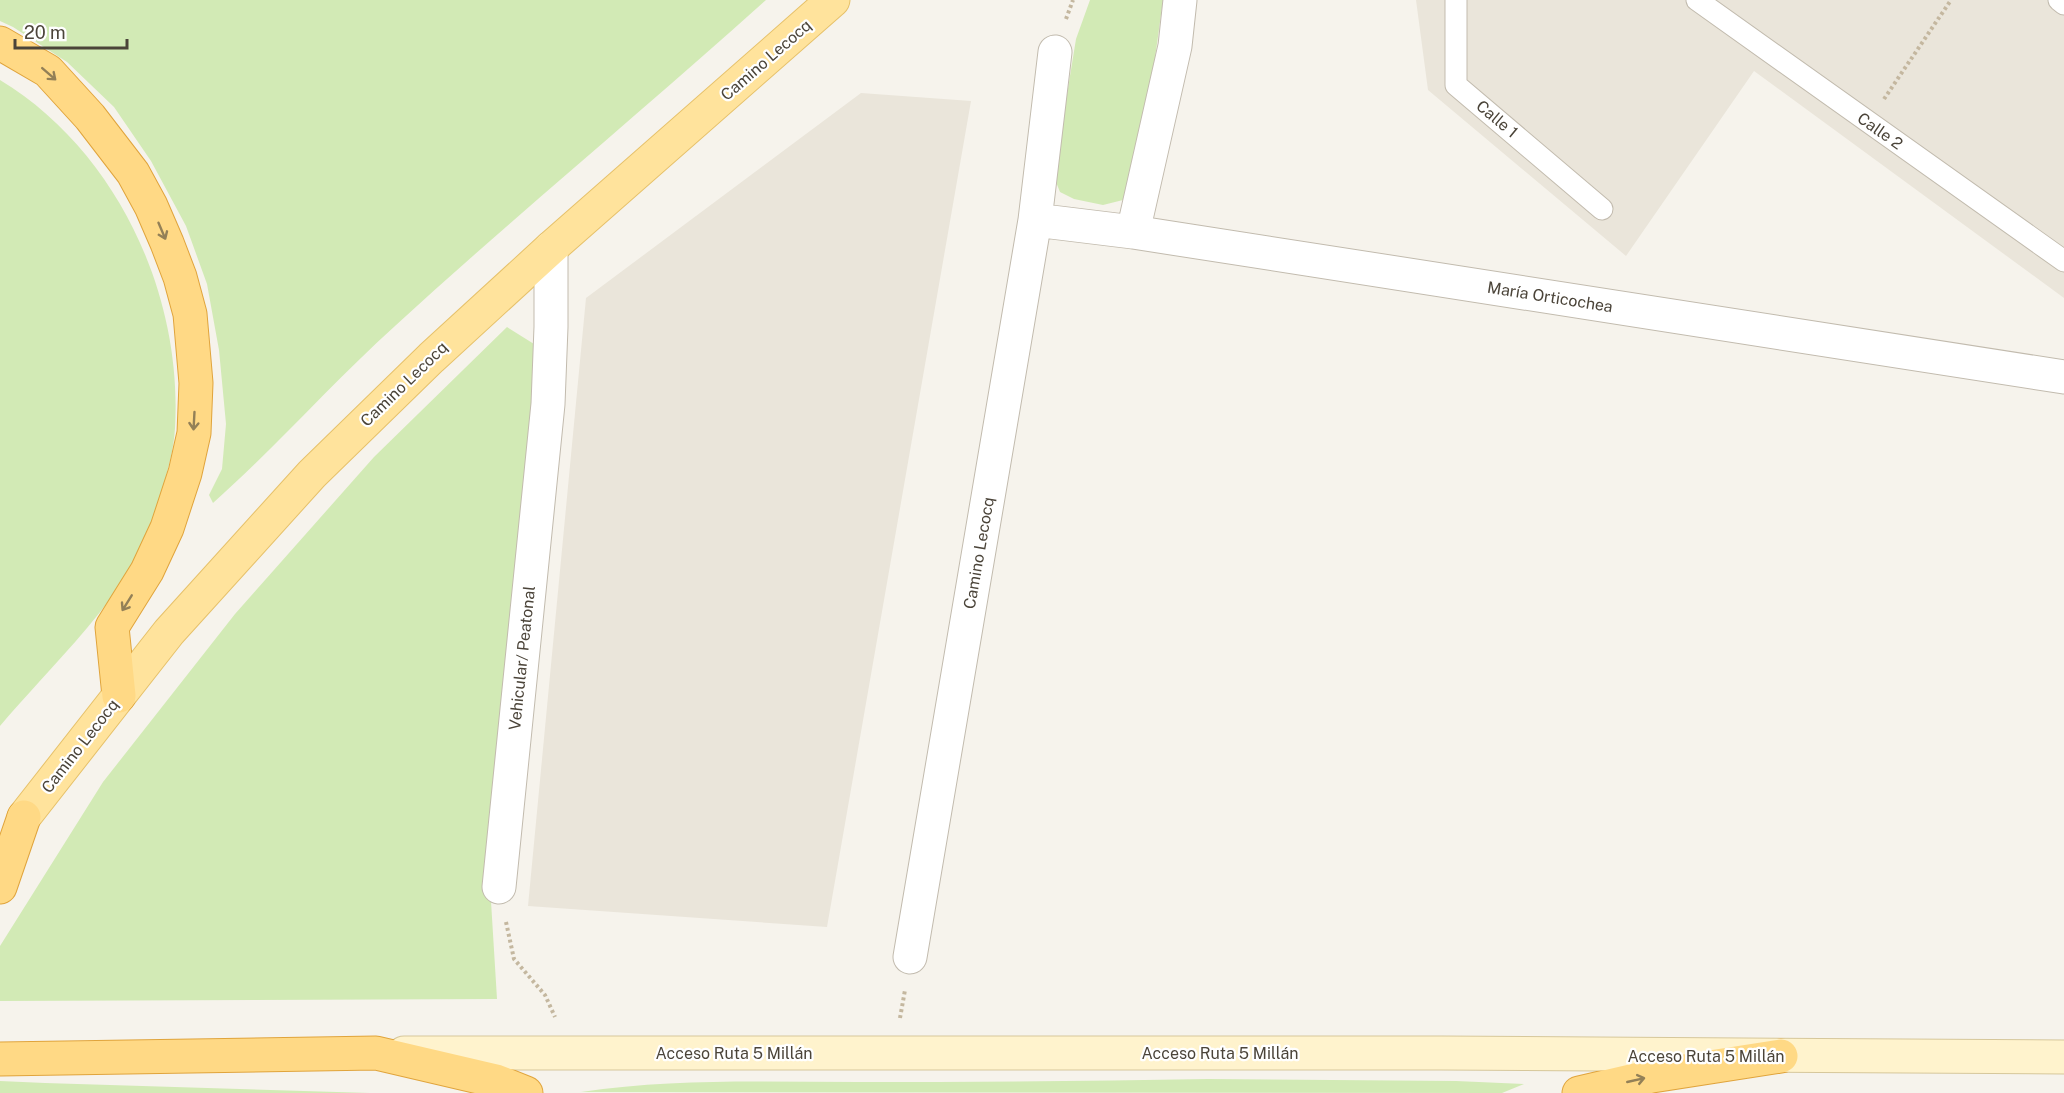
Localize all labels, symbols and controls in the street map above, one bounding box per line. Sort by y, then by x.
scale bar [15,12,128,50]
street label: Camino Lecocq [717,16,815,104]
text: 20 m [24,22,66,43]
one-way arrow [41,68,57,81]
street label: Calle 1 [1472,96,1522,142]
street label: Calle 2 [1854,109,1906,153]
one-way arrow [157,222,168,240]
street label: María Orticochea [1486,278,1614,316]
street label: Camino Lecocq [357,338,451,430]
one-way arrow [189,411,200,431]
street label: Camino Lecocq [960,495,998,611]
street label: Vehicular/ Peatonal [505,585,539,731]
one-way arrow [121,594,134,611]
street label: Camino Lecocq [38,695,122,797]
street label: Acceso Ruta 5 Millán [655,1044,813,1063]
street label: Acceso Ruta 5 Millán [1141,1044,1299,1063]
street label: Acceso Ruta 5 Millán [1627,1047,1785,1066]
one-way arrow [1626,1073,1645,1085]

